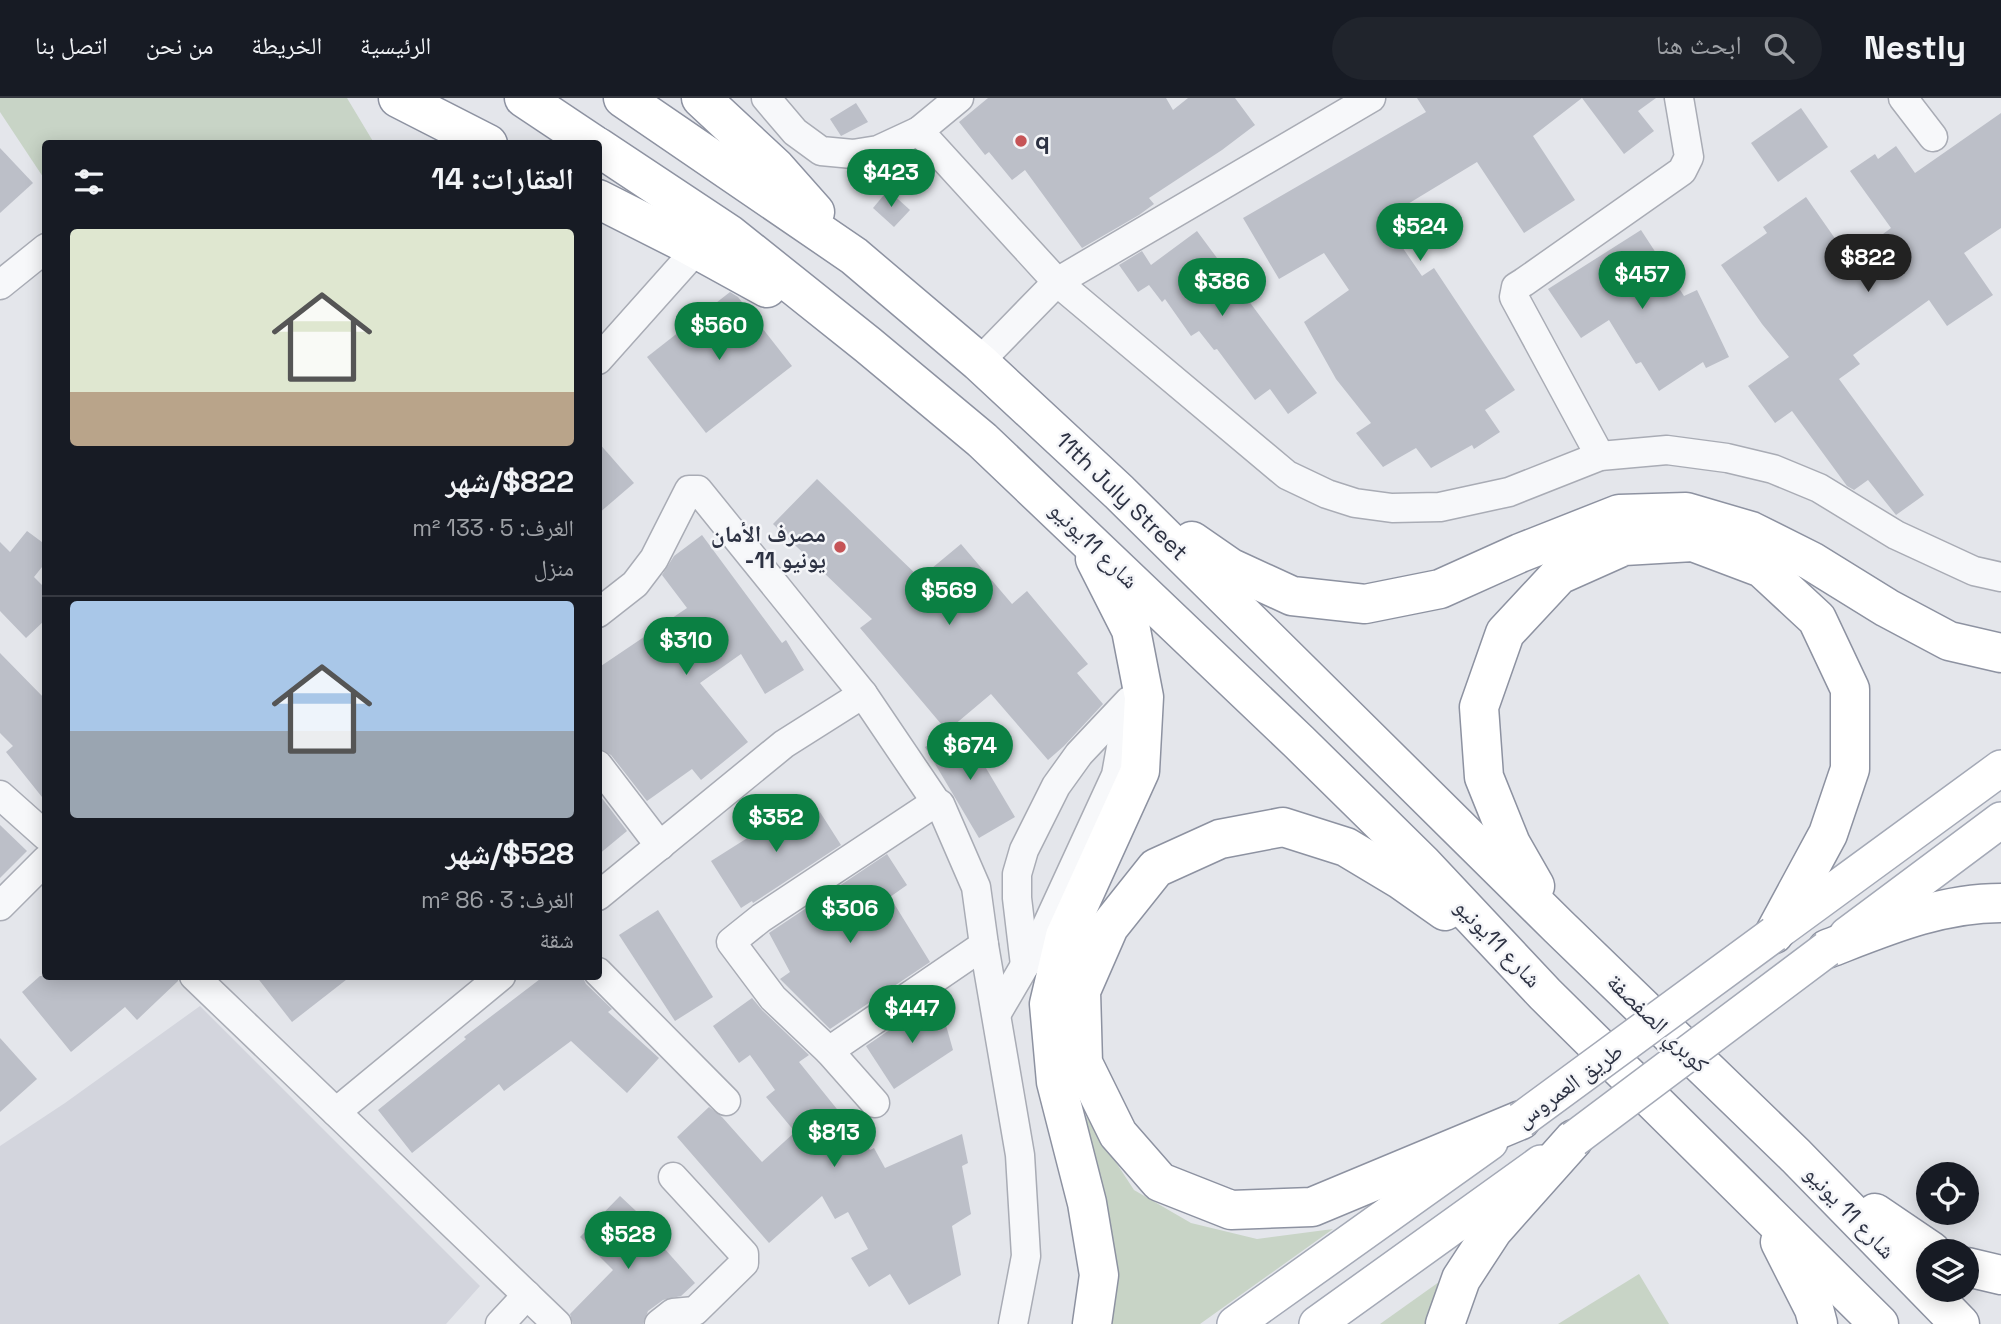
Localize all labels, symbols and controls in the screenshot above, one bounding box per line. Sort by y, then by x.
search box [1332,17,1822,80]
text: Nestly [1864,27,1966,69]
text: ابحث هنا [1656,28,1742,62]
icon: search [1760,29,1798,67]
text: اتصل بنا [35,30,108,61]
text: من نحن [146,30,213,61]
text: الخريطة [251,30,322,61]
text: الرئيسية [360,30,431,61]
place label: q [1035,126,1050,156]
marker: q [1013,133,1029,149]
pin: $423 [850,150,932,209]
text: $423 [863,157,919,187]
text: العقارات: 14 [431,159,574,198]
icon: filters [70,163,108,201]
pin: $524 [1379,204,1461,263]
text: $524 [1392,211,1448,241]
pin: $822 [1827,234,1909,294]
text: $822 [1840,242,1896,272]
pin: $457 [1601,252,1683,311]
pin: $386 [1181,258,1263,318]
text: $457 [1615,259,1669,289]
text: $386 [1194,266,1250,296]
icon: home [259,274,385,400]
pin: $560 [678,302,760,362]
text: $560 [691,310,747,340]
street label: 11th July Street [1049,425,1195,567]
text: $822/شهر [446,462,574,501]
street label: شارع 11يونيو [1043,495,1145,595]
text: الغرف: 5 · 133 m² [412,513,574,543]
place label: مصرف الأمان -11 يونيو [711,519,826,575]
marker: مصرف الأمان -11 يونيو [832,539,848,555]
text: منزل [534,553,574,583]
pin: $569 [908,568,990,627]
text: $569 [921,575,977,605]
pin: $310 [645,618,727,677]
text: $310 [660,625,712,655]
icon: home [259,646,385,772]
pin: $674 [929,722,1011,782]
text: $674 [943,730,997,760]
pin: $352 [735,794,817,854]
text: $352 [748,802,804,832]
text: $528/شهر [446,834,574,873]
text: الغرف: 3 · 86 m² [421,885,574,915]
pin: $306 [809,886,891,945]
street label: شارع 11يونيو [1448,892,1548,994]
text: $306 [821,893,879,923]
text: شقة [540,925,574,955]
street label: كوبري الصفصفة [1598,967,1716,1082]
pin: $447 [871,986,953,1045]
text: $447 [885,993,939,1023]
street label: طريق العمروس [1509,1036,1629,1134]
pin: $813 [793,1110,875,1169]
text: $813 [808,1117,860,1147]
street label: شارع 11 يونيو [1798,1159,1902,1265]
map controls [1916,1162,1979,1302]
button: locate [1916,1162,1979,1225]
pin: $528 [587,1212,669,1271]
text: $528 [600,1219,656,1249]
button: layers [1916,1239,1979,1302]

